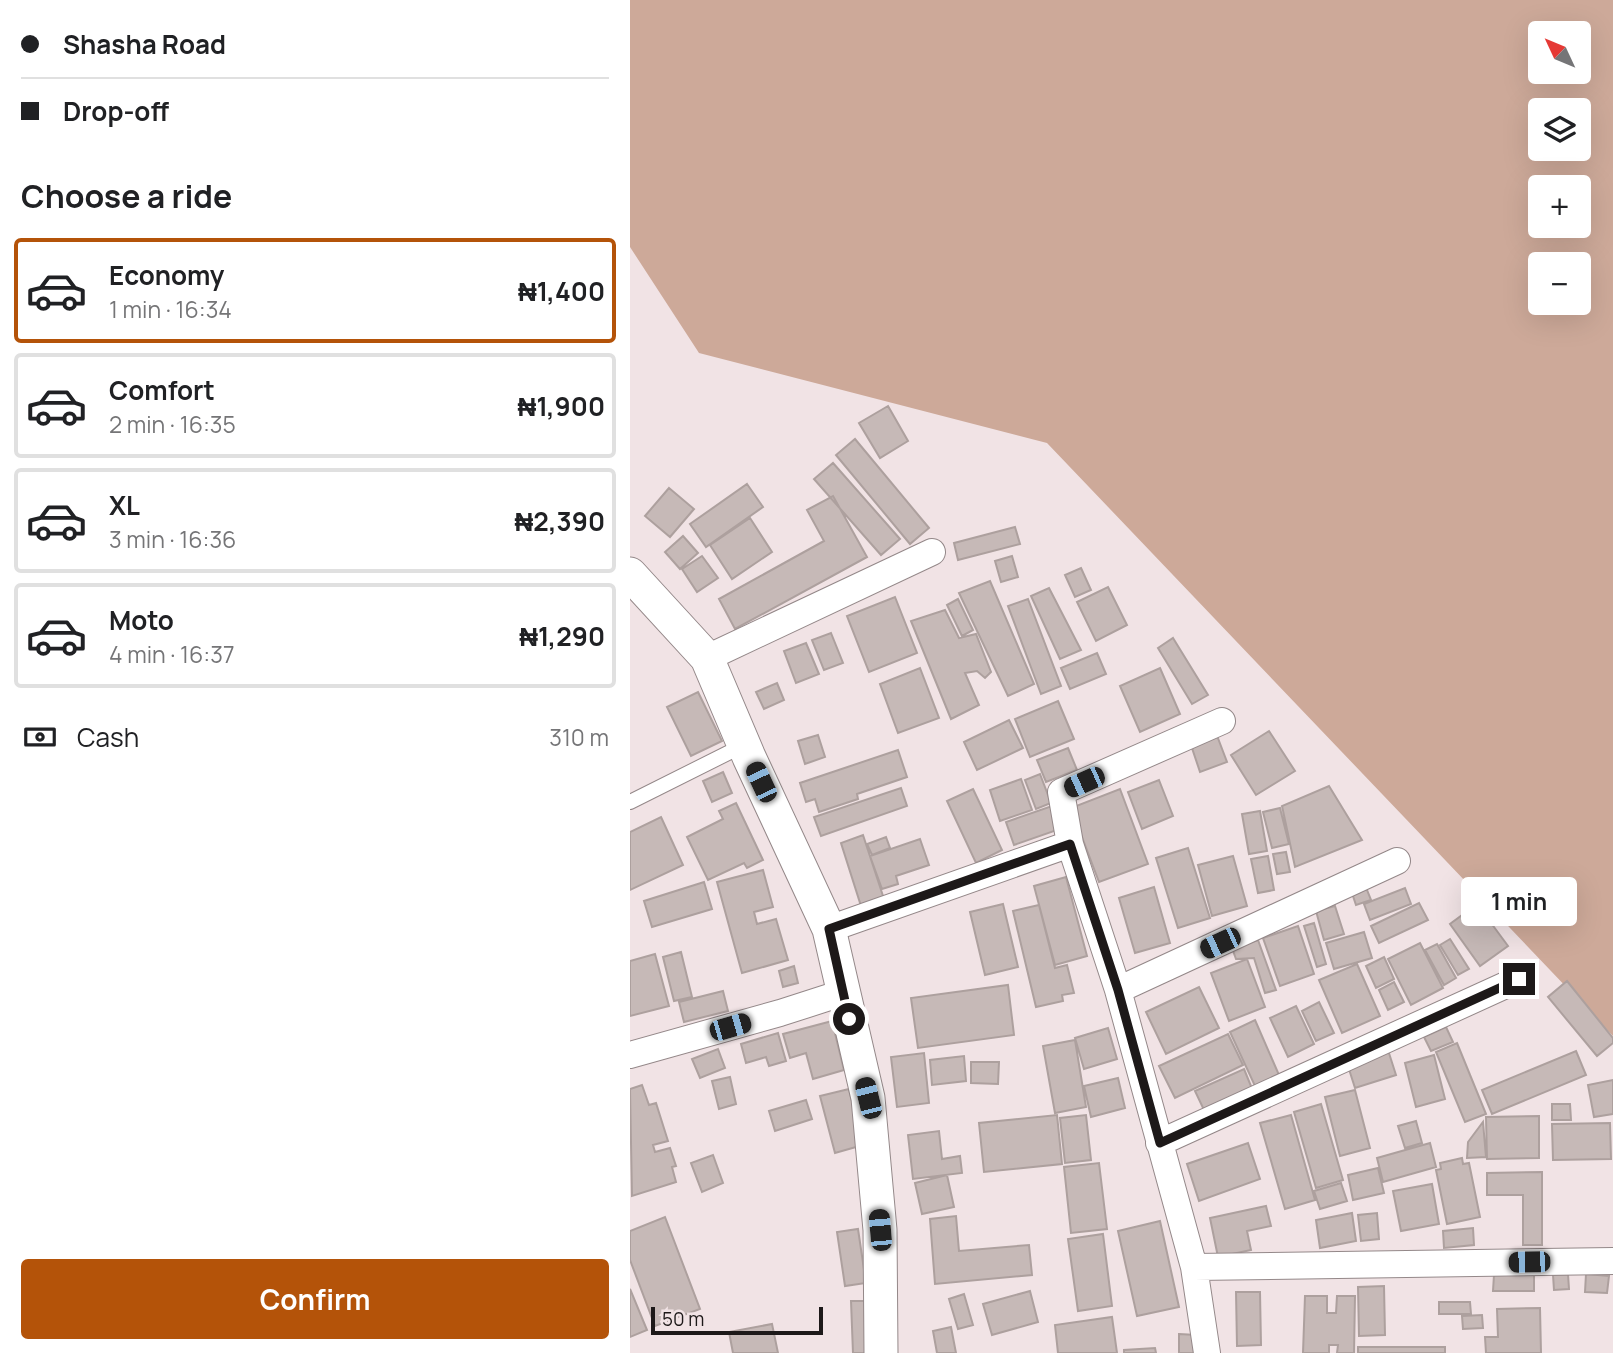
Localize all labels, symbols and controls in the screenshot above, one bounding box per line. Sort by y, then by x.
north arrow [1528,21,1591,84]
map controls [1528,21,1591,315]
text: Shasha Road [63,26,226,62]
text: Drop-off [63,93,169,129]
button: layers [1528,98,1591,161]
text: Choose a ride [21,174,232,218]
button: + [1528,175,1591,238]
button: − [1528,252,1591,315]
text: Economy [109,257,224,293]
icon: car [25,259,88,322]
text: ₦1,400 [518,273,605,309]
text: 1 min · 16:34 [109,293,232,325]
text: Comfort [109,372,215,408]
icon: car [25,374,88,437]
text: ₦1,900 [518,388,605,424]
text: 2 min · 16:35 [109,408,236,440]
text: XL [109,487,140,523]
icon: car [25,489,88,552]
text: ₦2,390 [514,503,605,539]
text: 3 min · 16:36 [109,523,236,555]
text: Moto [109,602,174,638]
icon: car [25,604,88,667]
text: ₦1,290 [519,618,605,654]
text: 4 min · 16:37 [109,638,235,670]
icon: cash [21,718,59,756]
text: Cash [77,719,139,755]
text: 310 m [549,721,609,753]
car [743,759,780,805]
car [1061,764,1108,800]
callout: 1 min [1461,878,1577,926]
text: 1 min [1491,885,1547,917]
car [1197,925,1244,961]
route end [1503,963,1535,995]
route start [833,1003,865,1035]
car [707,1011,754,1043]
car [853,1075,884,1121]
car [868,1208,893,1252]
car [1508,1251,1551,1273]
button: Confirm [21,1259,609,1339]
scale bar [651,1304,822,1336]
text: 50 m [662,1306,704,1332]

